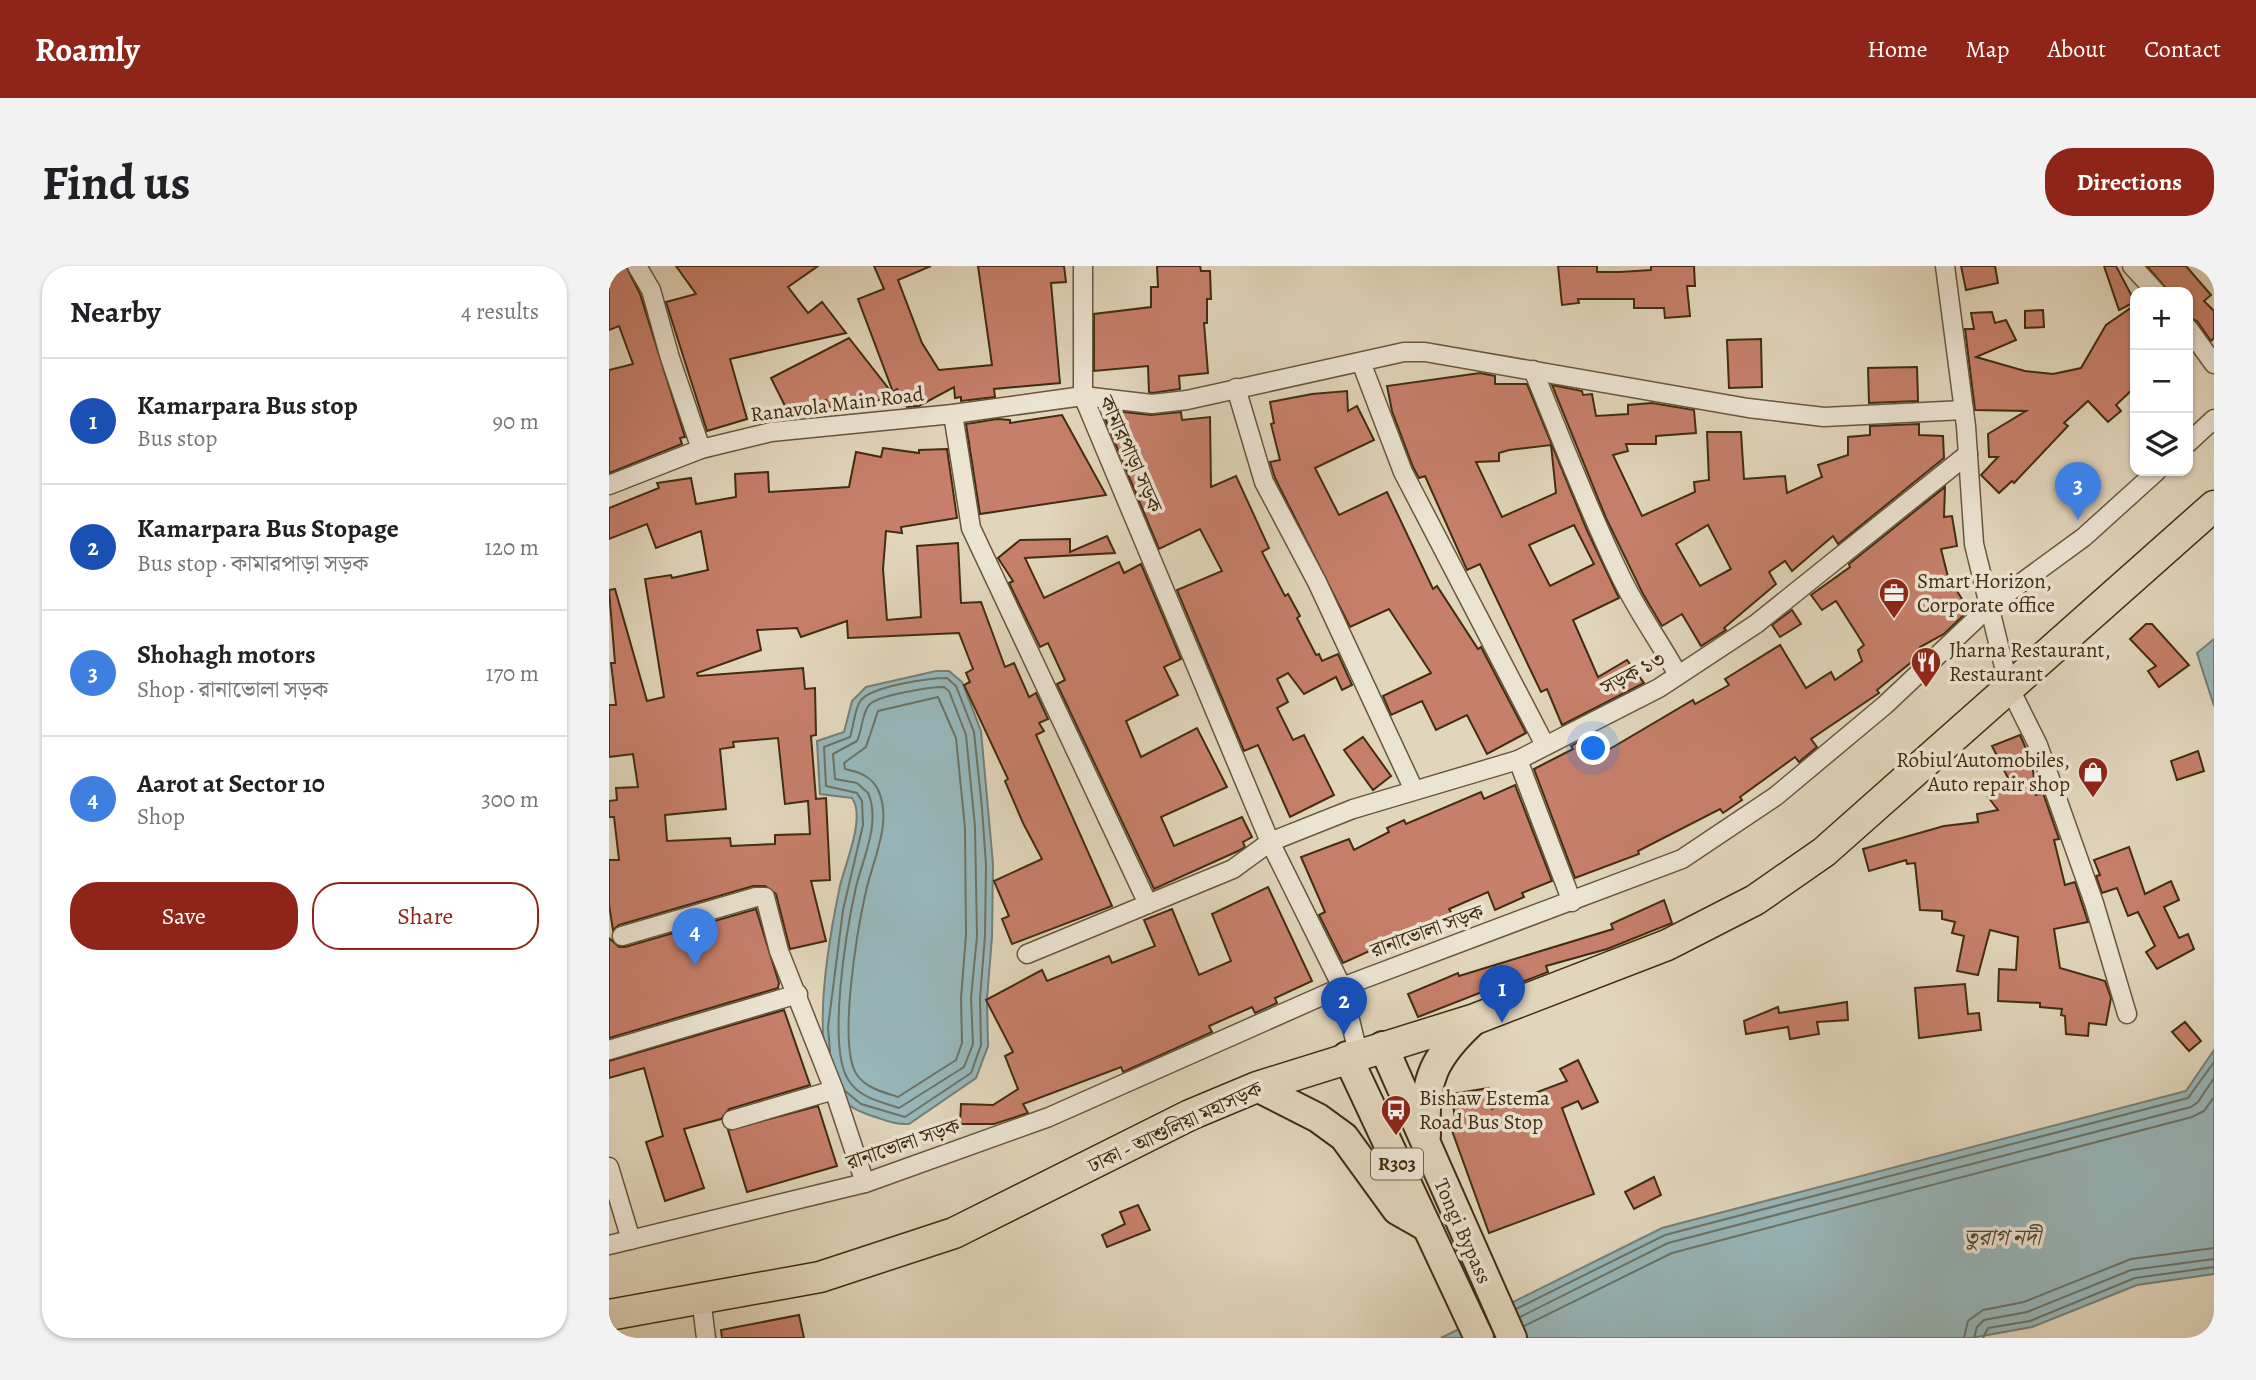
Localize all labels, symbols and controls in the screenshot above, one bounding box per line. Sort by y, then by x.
text: Roamly [35,27,140,72]
text: Home [1867,33,1928,65]
text: Map [1966,33,2010,65]
text: About [2048,33,2106,65]
text: Contact [2144,33,2221,65]
button: Directions [2045,148,2214,216]
text: Find us [42,149,190,216]
map controls [2130,287,2193,476]
button: + [2130,287,2193,350]
text: Nearby [70,292,161,332]
text: 4 results [461,296,539,327]
button: − [2130,350,2193,413]
street label: Ranavola Main Road [749,379,926,429]
text: Kamarpara Bus stop [137,388,358,423]
street label: কামারপাড়া সড়ক [1092,390,1170,518]
text: 1 [89,406,97,437]
text: 90 m [493,406,539,437]
button: layers [2130,413,2193,476]
text: Bus stop [137,423,217,454]
pin: 3 [2055,462,2101,520]
text: Kamarpara Bus Stopage [137,511,399,546]
text: 2 [87,532,99,563]
text: 120 m [484,532,539,563]
text: Bus stop · কামারপাড়া সড়ক [137,548,368,579]
place label: Smart Horizon, Corporate office [1917,567,2055,619]
office icon: Smart Horizon, Corporate office [1877,576,1911,620]
place label: Jharna Restaurant, Restaurant [1949,636,2111,688]
text: Shohagh motors [137,637,316,672]
street label: সড়ক ১৩ [1595,644,1670,702]
restaurant icon: Jharna Restaurant, Restaurant [1909,645,1943,689]
text: 3 [88,658,98,689]
text: 170 m [486,658,539,689]
text: Shop · রানাভোলা সড়ক [137,674,328,705]
your location [1576,731,1610,765]
place label: Robiul Automobiles, Auto repair shop [1896,746,2070,798]
shop icon: Robiul Automobiles, Auto repair shop [2076,755,2110,799]
text: Aarot at Sector 10 [137,766,325,801]
text: 4 [88,784,98,815]
text: 300 m [481,784,539,815]
text: Shop [137,801,185,832]
button: Save [70,882,298,950]
button: Share [312,882,539,950]
street label: রানাভোলা সড়ক [1366,897,1489,965]
pin: 4 [672,908,718,966]
pin: 1 [1479,965,1525,1023]
pin: 2 [1321,977,1367,1035]
street label: ঢাকা - আশুলিয়া মহাসড়ক [1083,1074,1268,1180]
place label: Bishaw Estema Road Bus Stop [1419,1084,1550,1136]
bus stop icon: Bishaw Estema Road Bus Stop [1379,1093,1413,1137]
street label: রানাভোলা সড়ক [842,1111,965,1177]
road number: R303 [1371,1148,1423,1180]
street label: Tongi Bypass [1427,1174,1499,1288]
water label: তুরাগ নদী [1964,1222,2043,1253]

